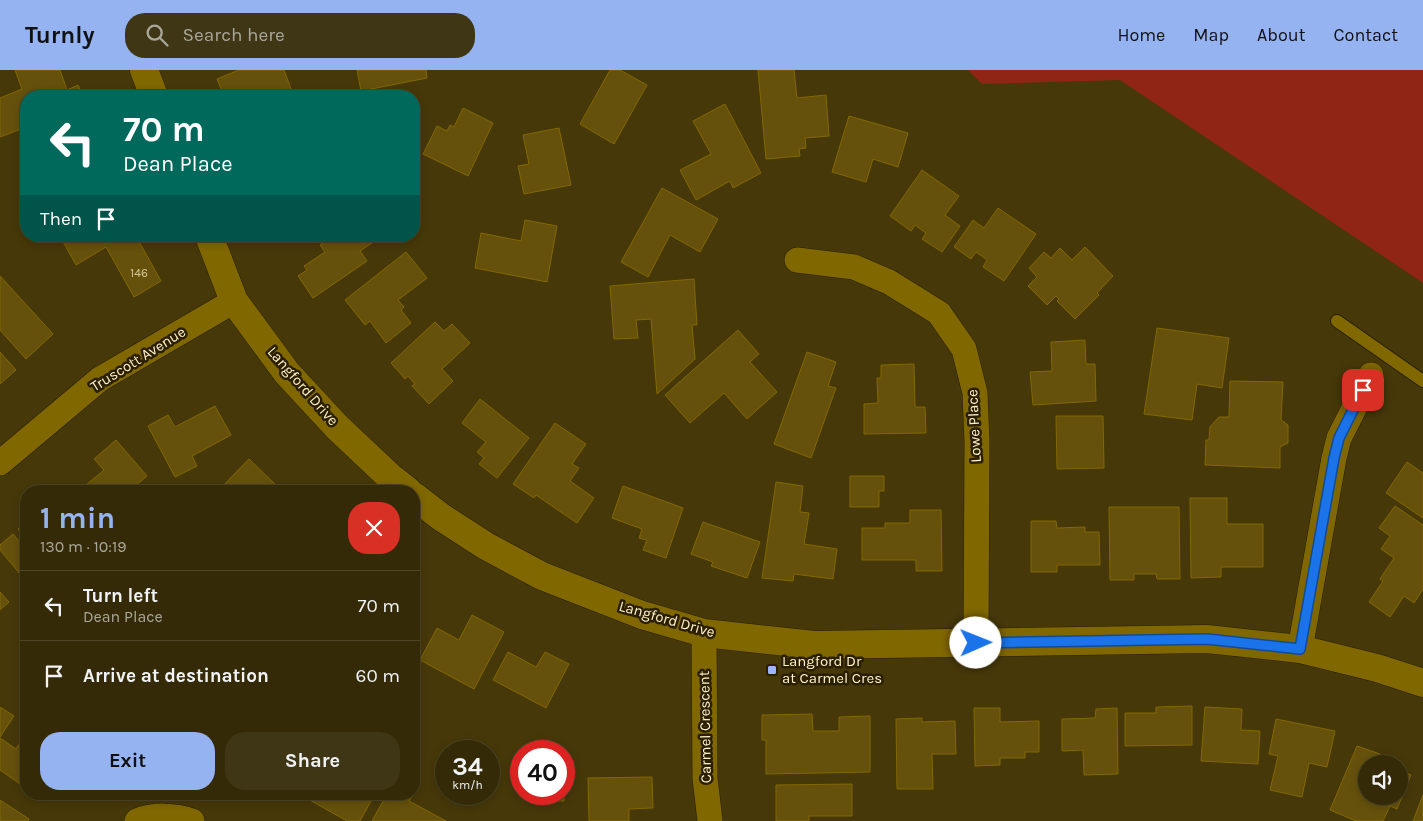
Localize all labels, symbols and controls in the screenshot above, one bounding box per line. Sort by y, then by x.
search box [125,13,475,58]
text: Turnly [25,21,95,49]
icon: search [143,21,171,49]
text: Search here [183,24,285,46]
text: Home [1117,24,1165,46]
text: Map [1193,24,1229,46]
text: About [1257,24,1306,46]
text: Contact [1334,24,1398,46]
text: 70 m [123,109,205,150]
icon: left [40,110,105,175]
text: Dean Place [123,151,233,177]
icon: arrive [92,205,120,233]
text: Then [40,208,82,230]
house number: 146 [130,266,148,280]
street label: Truscott Avenue [87,322,189,396]
street label: Langford Drive [264,343,342,429]
pin [1342,369,1384,411]
icon: arrive [1349,376,1377,404]
street label: Lowe Place [963,389,985,463]
text: 1 min [40,500,115,536]
button: close [348,502,400,554]
text: 130 m · 10:19 [40,537,127,556]
text: Turn left [83,585,158,607]
icon: left [40,592,68,620]
text: 70 m [358,595,400,617]
street label: Langford Drive [617,597,717,641]
text: Dean Place [83,607,163,626]
position arrow [949,616,1001,668]
place label: Langford Dr at Carmel Cres [782,652,882,687]
icon: arrive [40,662,68,690]
marker: Langford Dr at Carmel Cres [766,664,778,676]
text: Arrive at destination [83,665,269,687]
text: 60 m [356,665,400,687]
street label: Carmel Crescent [695,670,715,784]
button: Exit [40,732,215,790]
button: Share [225,732,400,790]
speed limit sign: 40 [510,740,575,805]
text: 34 [452,752,483,781]
map controls [1358,755,1408,805]
button: sound [1358,755,1408,805]
text: km/h [452,778,483,792]

